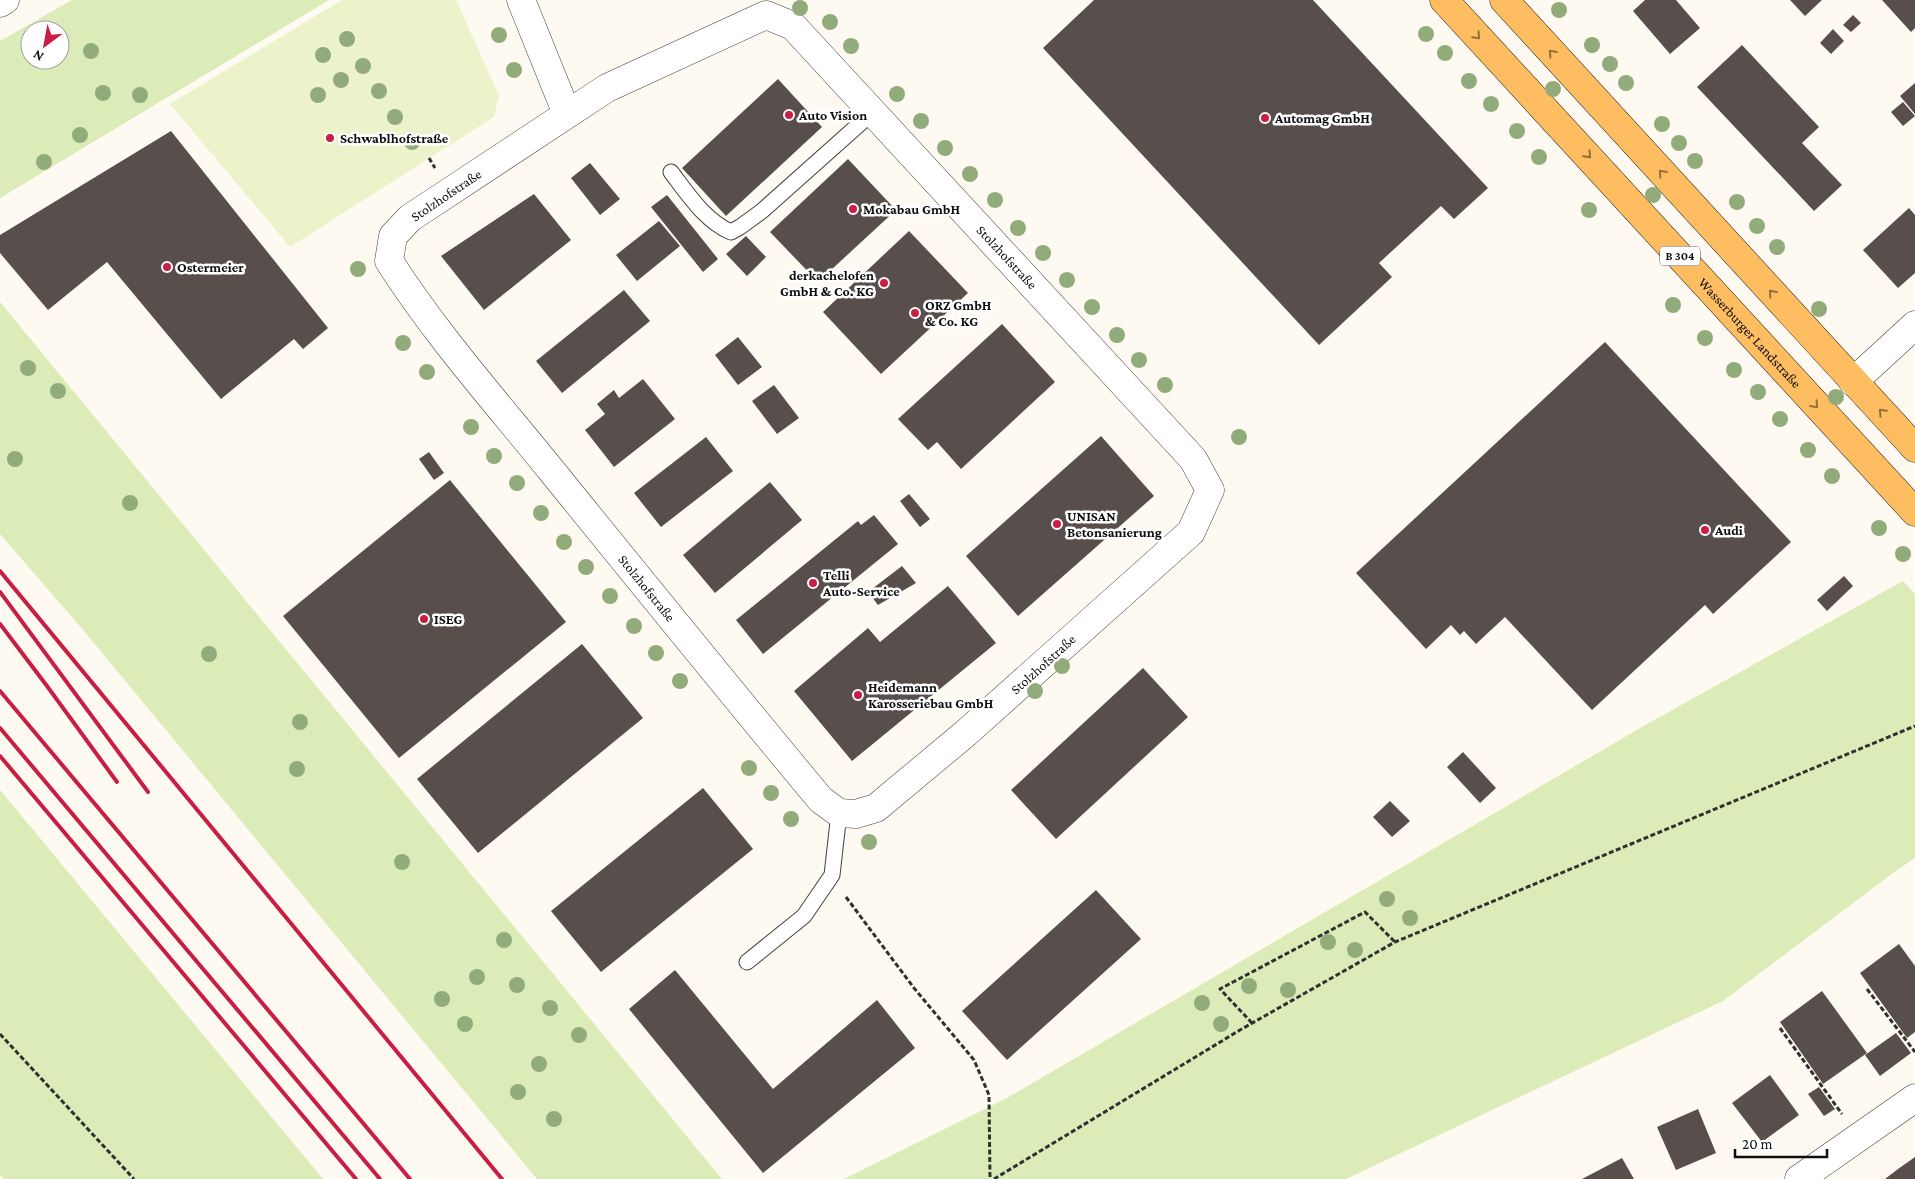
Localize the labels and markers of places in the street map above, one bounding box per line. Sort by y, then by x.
place label: Auto Vision [798,107,867,123]
marker: Auto Vision [783,109,795,121]
place label: Automag GmbH [1274,110,1370,126]
marker: Automag GmbH [1259,112,1271,124]
place label: Schwablhofstraße [340,130,449,146]
marker: Schwablhofstraße [324,132,336,144]
place label: Mokabau GmbH [863,201,960,217]
marker: Mokabau GmbH [847,203,859,215]
place label: Ostermeier [177,259,244,275]
marker: Ostermeier [161,261,173,273]
place label: derkachelofen GmbH & Co. KG [780,267,874,299]
marker: derkachelofen GmbH & Co. KG [878,277,890,289]
place label: ORZ GmbH & Co. KG [925,297,992,329]
marker: ORZ GmbH & Co. KG [909,307,921,319]
place label: UNISAN Betonsanierung [1067,508,1162,540]
marker: UNISAN Betonsanierung [1051,518,1063,530]
place label: Audi [1714,522,1743,538]
marker: Audi [1699,524,1711,536]
place label: Telli Auto-Service [822,567,900,599]
marker: Telli Auto-Service [807,577,819,589]
place label: ISEG [434,611,463,627]
marker: ISEG [418,613,430,625]
place label: Heidemann Karosseriebau GmbH [868,679,994,711]
marker: Heidemann Karosseriebau GmbH [852,689,864,701]

